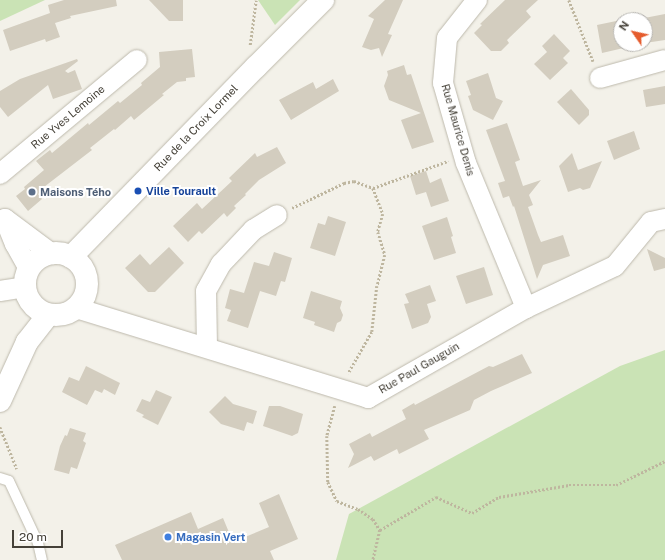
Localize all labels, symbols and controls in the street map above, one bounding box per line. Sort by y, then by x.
north arrow [613,12,653,52]
text: N [616,19,631,33]
street label: Rue Yves Lemoine [28,82,108,152]
street label: Rue de la Croix Lormel [151,82,241,174]
street label: Rue Maurice Denis [439,82,477,178]
place label: Ville Tourault [146,184,216,198]
place label: Maisons Tého [40,185,111,199]
marker: Ville Tourault [133,186,143,196]
marker: Maisons Tého [27,187,37,197]
street label: Rue Paul Gauguin [376,340,462,396]
scale bar [14,522,65,548]
text: 20 m [19,530,47,544]
place label: Magasin Vert [176,530,246,544]
marker: Magasin Vert [163,532,173,542]

